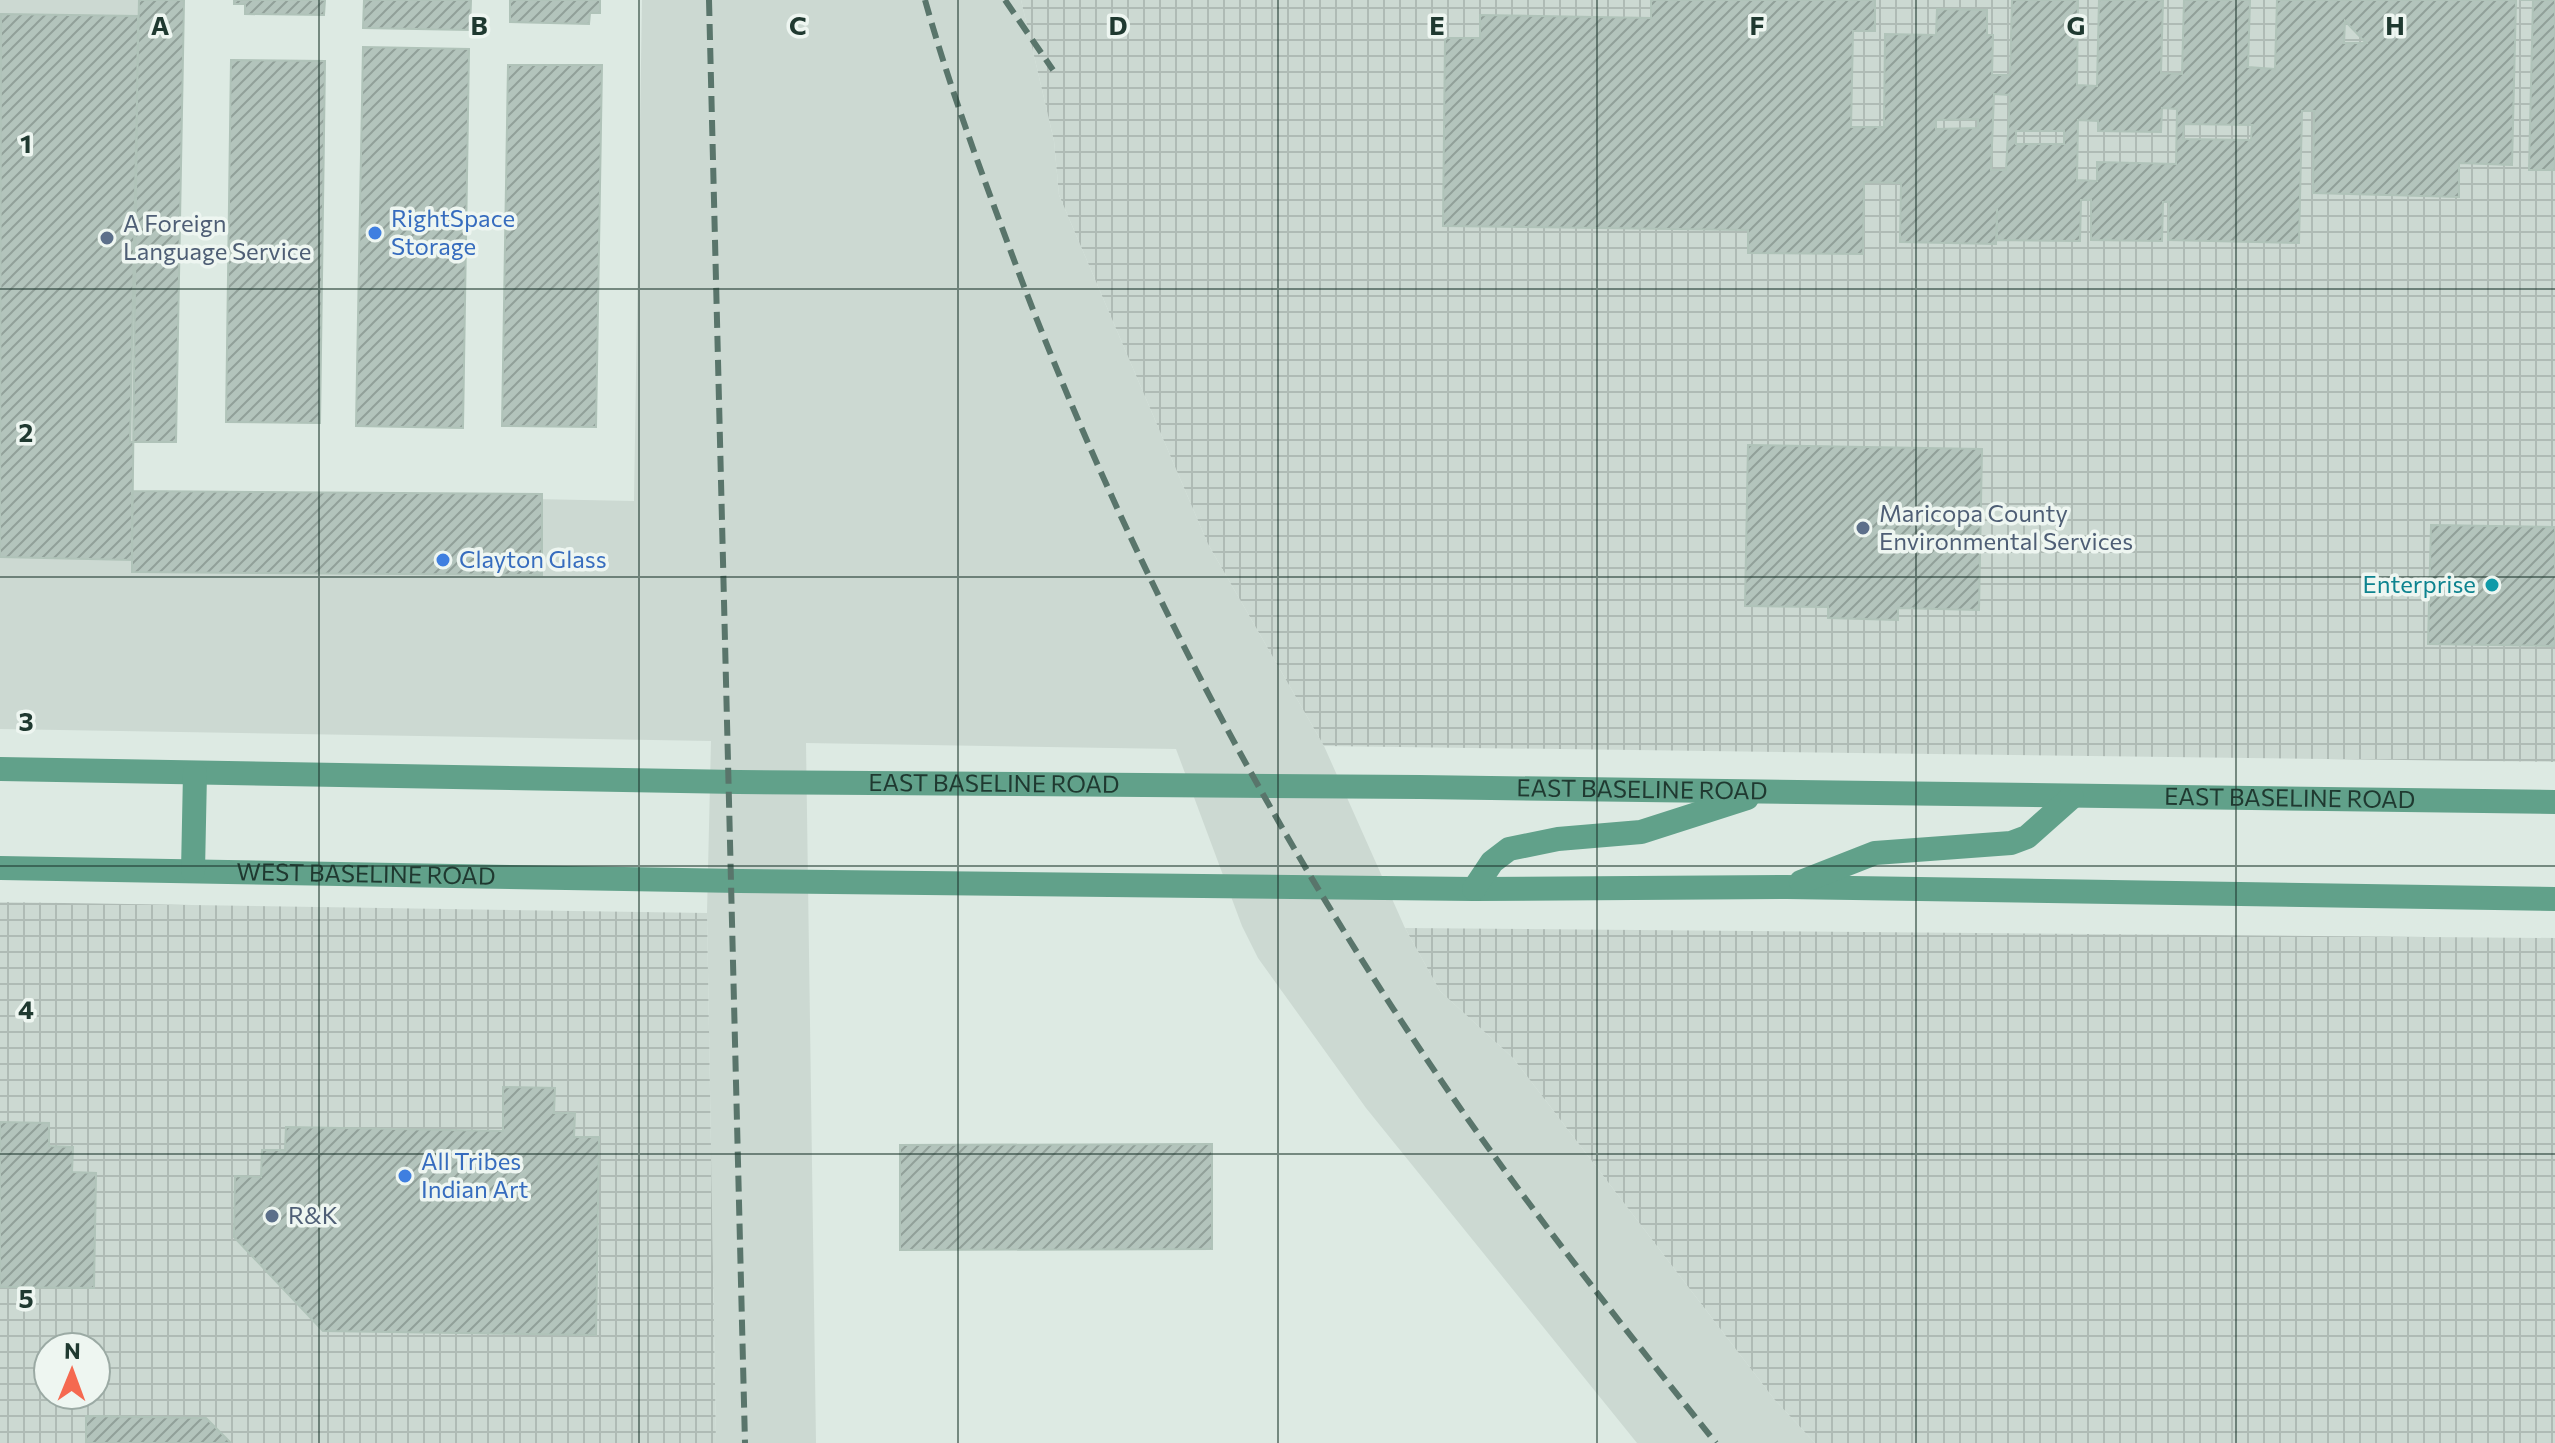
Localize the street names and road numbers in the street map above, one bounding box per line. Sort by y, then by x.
street label: EAST BASELINE ROAD [868,767,1120,798]
street label: EAST BASELINE ROAD [1516,772,1768,805]
street label: EAST BASELINE ROAD [2164,781,2416,813]
street label: WEST BASELINE ROAD [236,856,496,890]

